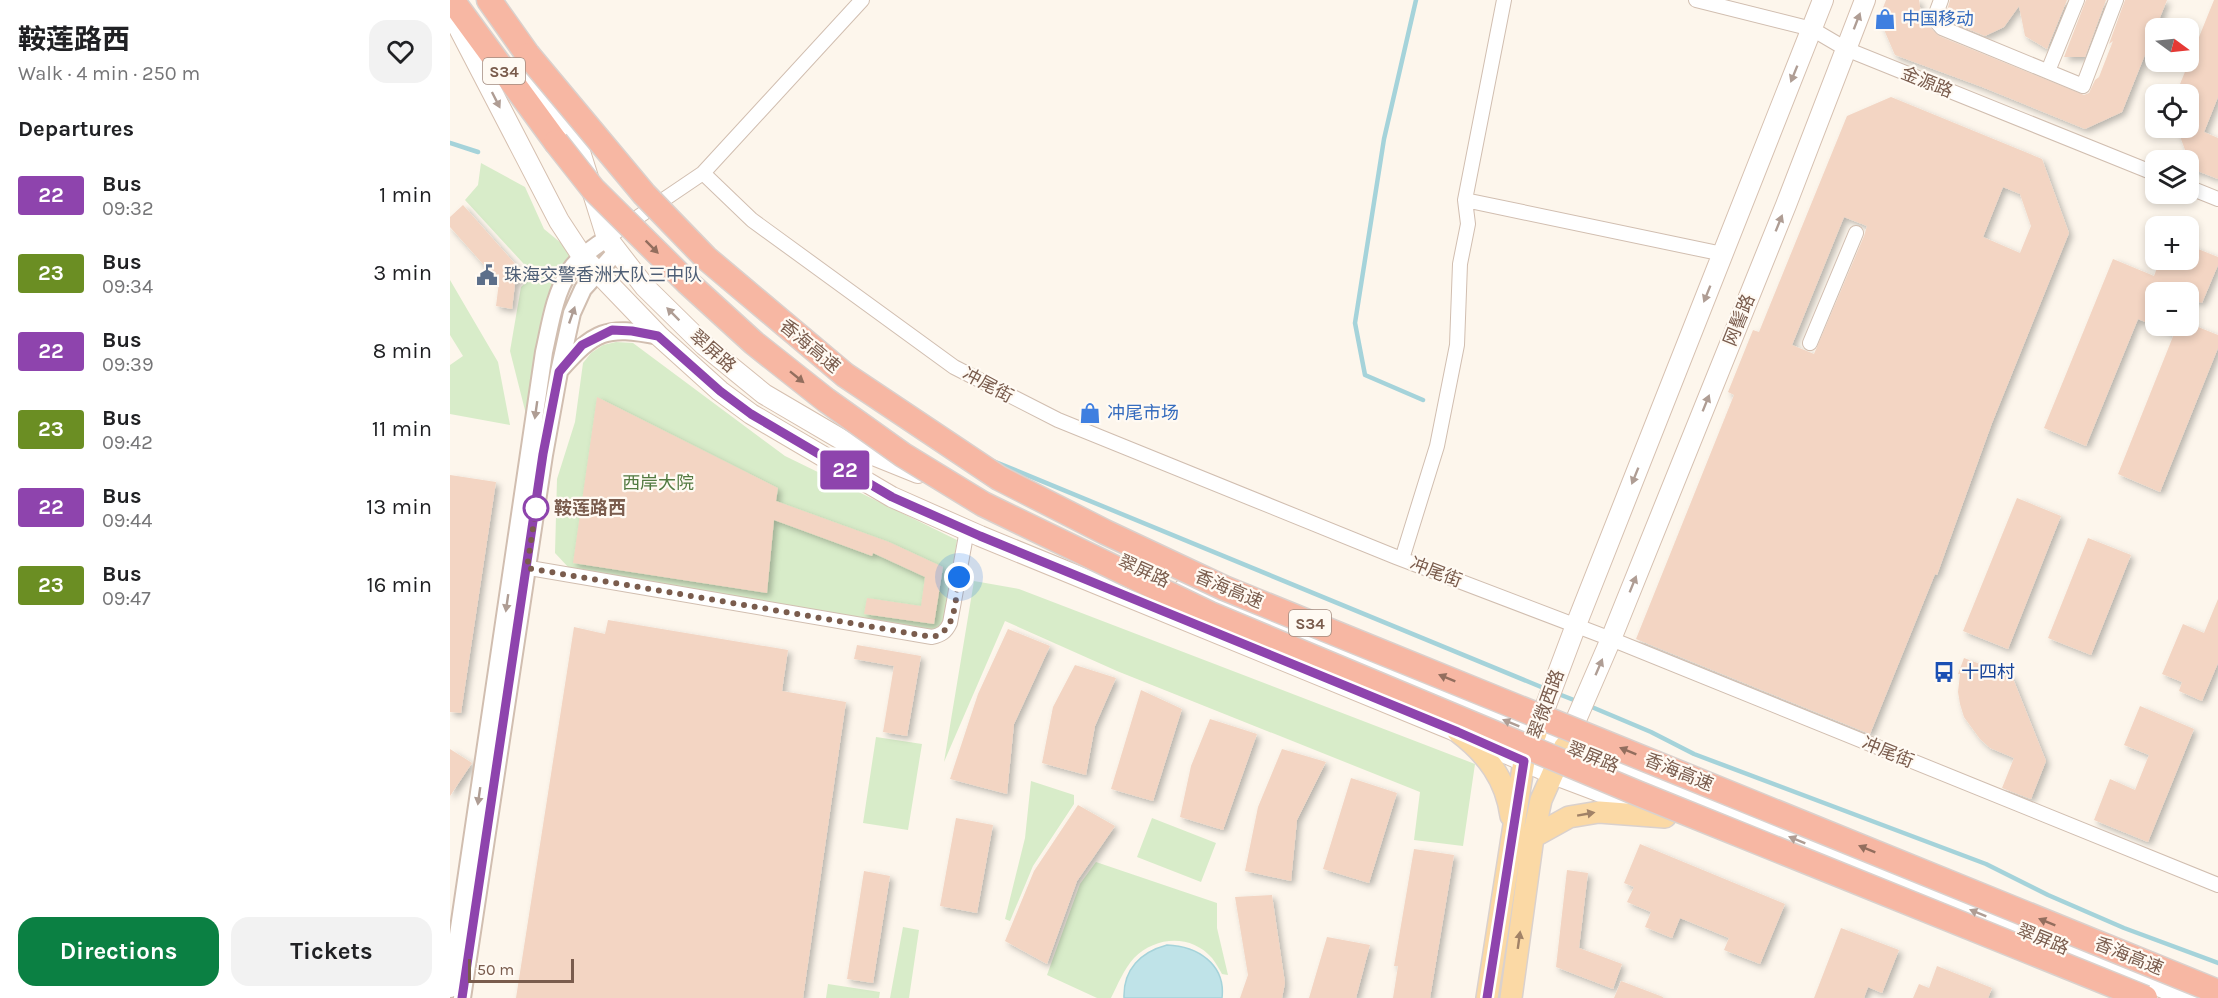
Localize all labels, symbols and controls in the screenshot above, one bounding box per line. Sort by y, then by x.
shop icon: 中国移动 [1873,7,1897,31]
place label: 中国移动 [1902,8,1974,30]
one-way arrow [1852,12,1862,30]
north arrow [2145,18,2199,72]
map controls [2145,18,2199,336]
button: heart [369,20,432,83]
text: 鞍莲路西 [18,23,130,56]
road number: S34 [483,58,525,84]
text: Walk · 4 min · 250 m [18,62,200,85]
street label: 金源路 [1898,62,1956,102]
one-way arrow [1789,65,1798,83]
button: locate [2145,84,2199,138]
one-way arrow [491,92,501,109]
text: Departures [18,116,134,142]
button: layers [2145,150,2199,204]
text: Bus [102,171,142,197]
text: 1 min [379,182,432,208]
text: 22 [38,183,64,207]
text: 09:32 [102,197,153,220]
one-way arrow [1775,214,1784,232]
button: + [2145,216,2199,270]
one-way arrow [644,240,658,254]
text: Bus [102,249,142,275]
text: 3 min [373,260,432,286]
text: 23 [38,261,64,285]
public building icon: 珠海交警香洲大队三中队 [475,263,499,287]
place label: 珠海交警香洲大队三中队 [504,264,702,286]
text: 09:34 [102,275,153,298]
button: − [2145,282,2199,336]
one-way arrow [1702,286,1712,304]
street label: 网髻路 [1719,291,1759,349]
one-way arrow [568,306,578,324]
one-way arrow [666,307,680,321]
street label: 香海高速 [775,314,845,378]
street label: 翠屏路 [685,325,741,377]
text: Bus [102,327,142,353]
text: 8 min [373,338,432,364]
text: 22 [38,339,64,363]
text: 09:39 [102,353,154,376]
street label: 冲尾街 [959,363,1017,407]
one-way arrow [789,371,805,384]
one-way arrow [1701,394,1711,412]
one-way arrow [531,401,540,420]
shop icon: 冲尾市场 [1078,401,1102,425]
place label: 冲尾市场 [1107,402,1179,424]
text: Bus [102,405,142,431]
text: 11 min [372,416,432,442]
text: 23 [38,417,64,441]
text: 09:42 [102,431,153,454]
line badge: 22 [818,450,872,490]
text: 22 [832,458,858,482]
one-way arrow [1630,467,1640,485]
park label: 西岸大院 [622,472,694,494]
text: Bus [102,483,142,509]
text: 13 min [366,494,432,520]
text: 22 [38,495,64,519]
marker: 鞍莲路西 [523,495,549,521]
place label: 鞍莲路西 [554,497,626,519]
text: 09:44 [102,509,152,532]
street label: 翠屏路 [1115,550,1173,592]
street label: 冲尾街 [1407,552,1465,592]
text: Bus [102,561,142,587]
your location [944,562,974,592]
street label: 香海高速 [1192,565,1266,613]
text: 16 min [366,572,432,598]
text: 23 [38,573,64,597]
one-way arrow [1628,575,1638,593]
text: 09:47 [102,587,151,610]
one-way arrow [503,594,512,613]
road number: S34 [1289,610,1331,636]
one-way arrow [1595,658,1604,676]
bus stop icon: 十四村 [1932,660,1956,684]
place label: 十四村 [1961,661,2015,683]
street label: 翠微西路 [1523,666,1569,742]
one-way arrow [1438,673,1456,682]
one-way arrow [1501,718,1519,728]
street label: 冲尾街 [1859,732,1917,772]
street label: 翠屏路 [1564,737,1622,777]
one-way arrow [1618,746,1636,756]
street label: 香海高速 [1642,748,1716,796]
one-way arrow [474,786,483,805]
one-way arrow [1577,809,1596,818]
one-way arrow [1788,835,1806,845]
one-way arrow [1857,844,1875,854]
one-way arrow [1969,908,1987,917]
button: Directions [18,917,219,986]
button: Tickets [231,917,432,986]
one-way arrow [2038,917,2056,926]
street label: 翠屏路 [2014,919,2072,959]
one-way arrow [1514,930,1524,949]
street label: 香海高速 [2092,932,2166,980]
scale bar [468,956,574,984]
text: 50 m [477,960,514,979]

